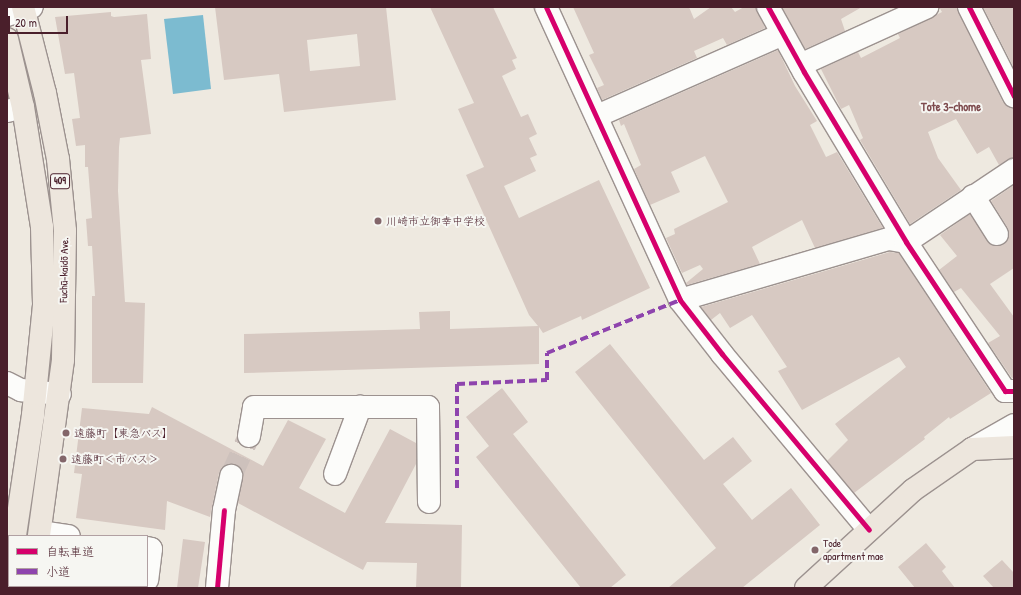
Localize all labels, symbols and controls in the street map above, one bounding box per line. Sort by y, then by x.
scale bar [10,8,70,34]
text: 20 m [15,14,37,31]
district label: Tote 3-chome [921,100,981,114]
road number: 409 [50,173,70,189]
place label: 川崎市立御幸中学校 [386,214,485,228]
marker: 川崎市立御幸中学校 [373,216,383,226]
street label: Fuchū-kaidō Ave. [57,237,71,303]
place label: 遠藤町【東急バス】 [74,426,173,440]
marker: 遠藤町【東急バス】 [61,428,71,438]
place label: 遠藤町＜市バス＞ [71,452,159,466]
marker: 遠藤町＜市バス＞ [58,454,68,464]
legend [8,535,148,587]
place label: Tode apartment mae [823,537,884,563]
text: 自転車道 [46,543,94,560]
marker: Tode apartment mae [810,545,820,555]
text: 小道 [46,563,70,580]

